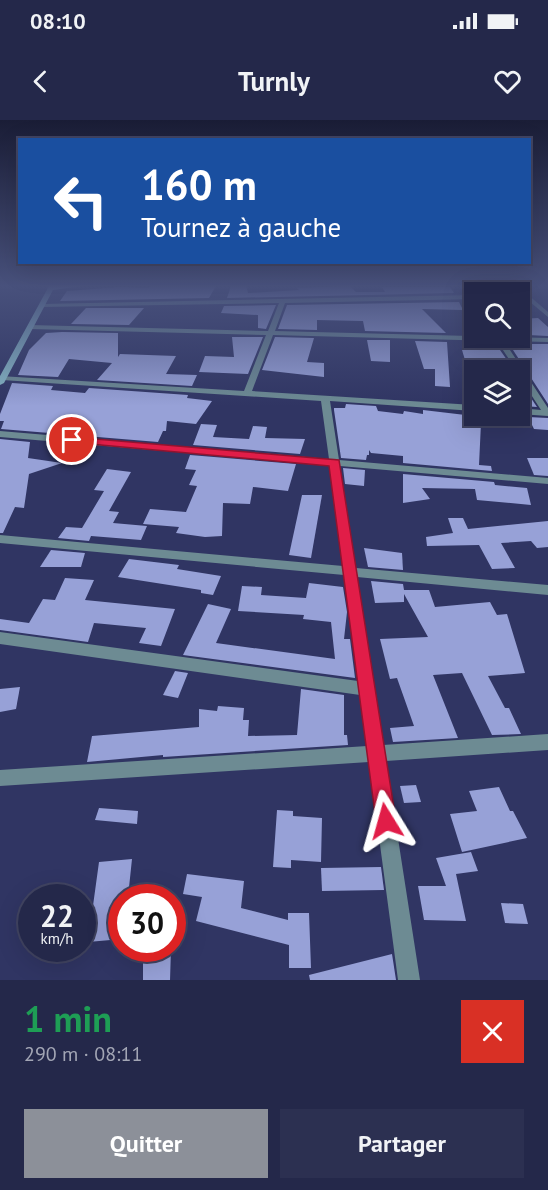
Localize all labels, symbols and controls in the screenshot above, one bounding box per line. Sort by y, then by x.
text: 08:10 [30,7,86,35]
text: Turnly [238,64,310,98]
icon: back [24,65,57,98]
icon: heart [491,65,524,98]
text: 160 m [141,157,257,212]
icon: left [42,162,120,240]
text: Tournez à gauche [141,210,341,244]
map controls [464,282,530,426]
button: search [464,282,530,348]
button: layers [464,360,530,426]
pin [46,414,97,465]
icon: arrive [55,423,88,456]
position arrow [354,789,418,853]
speed limit sign: 30 [108,884,186,962]
text: 22 [40,896,74,935]
text: km/h [41,929,73,948]
text: 1 min [24,995,112,1042]
button: close [461,1000,524,1063]
text: 290 m · 08:11 [24,1041,142,1067]
button: Quitter [24,1109,268,1178]
button: Partager [280,1109,524,1178]

